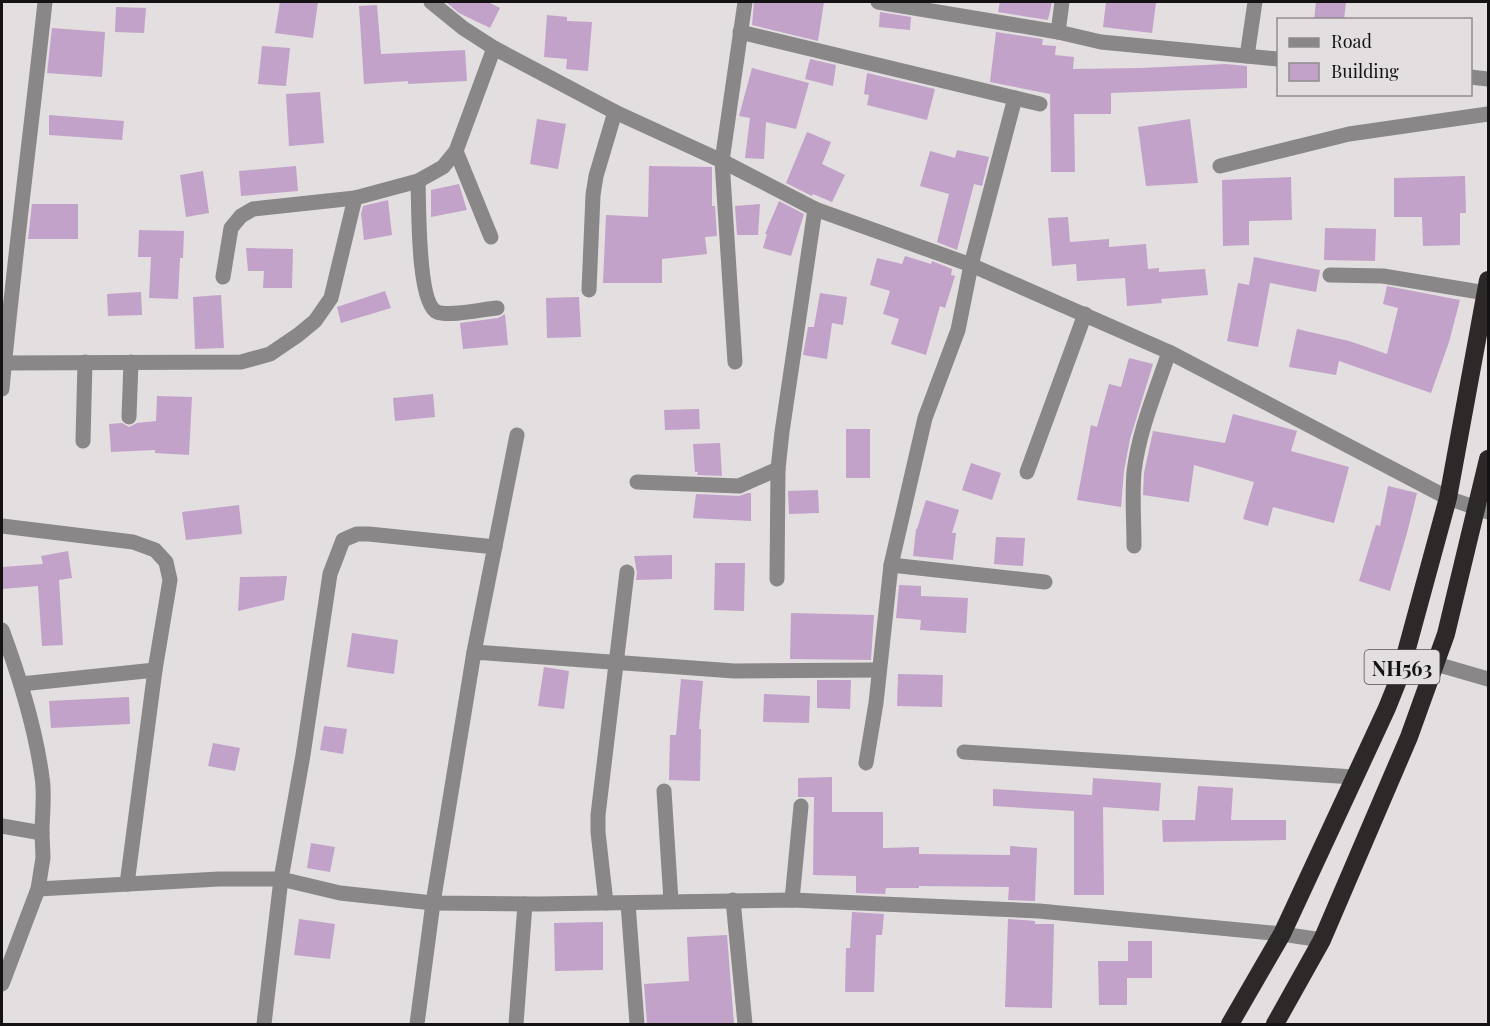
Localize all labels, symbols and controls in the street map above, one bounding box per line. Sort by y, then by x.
legend [1277,18,1472,96]
text: Road [1331,29,1372,53]
text: Building [1331,59,1399,83]
road number: NH563 [1364,650,1440,684]

